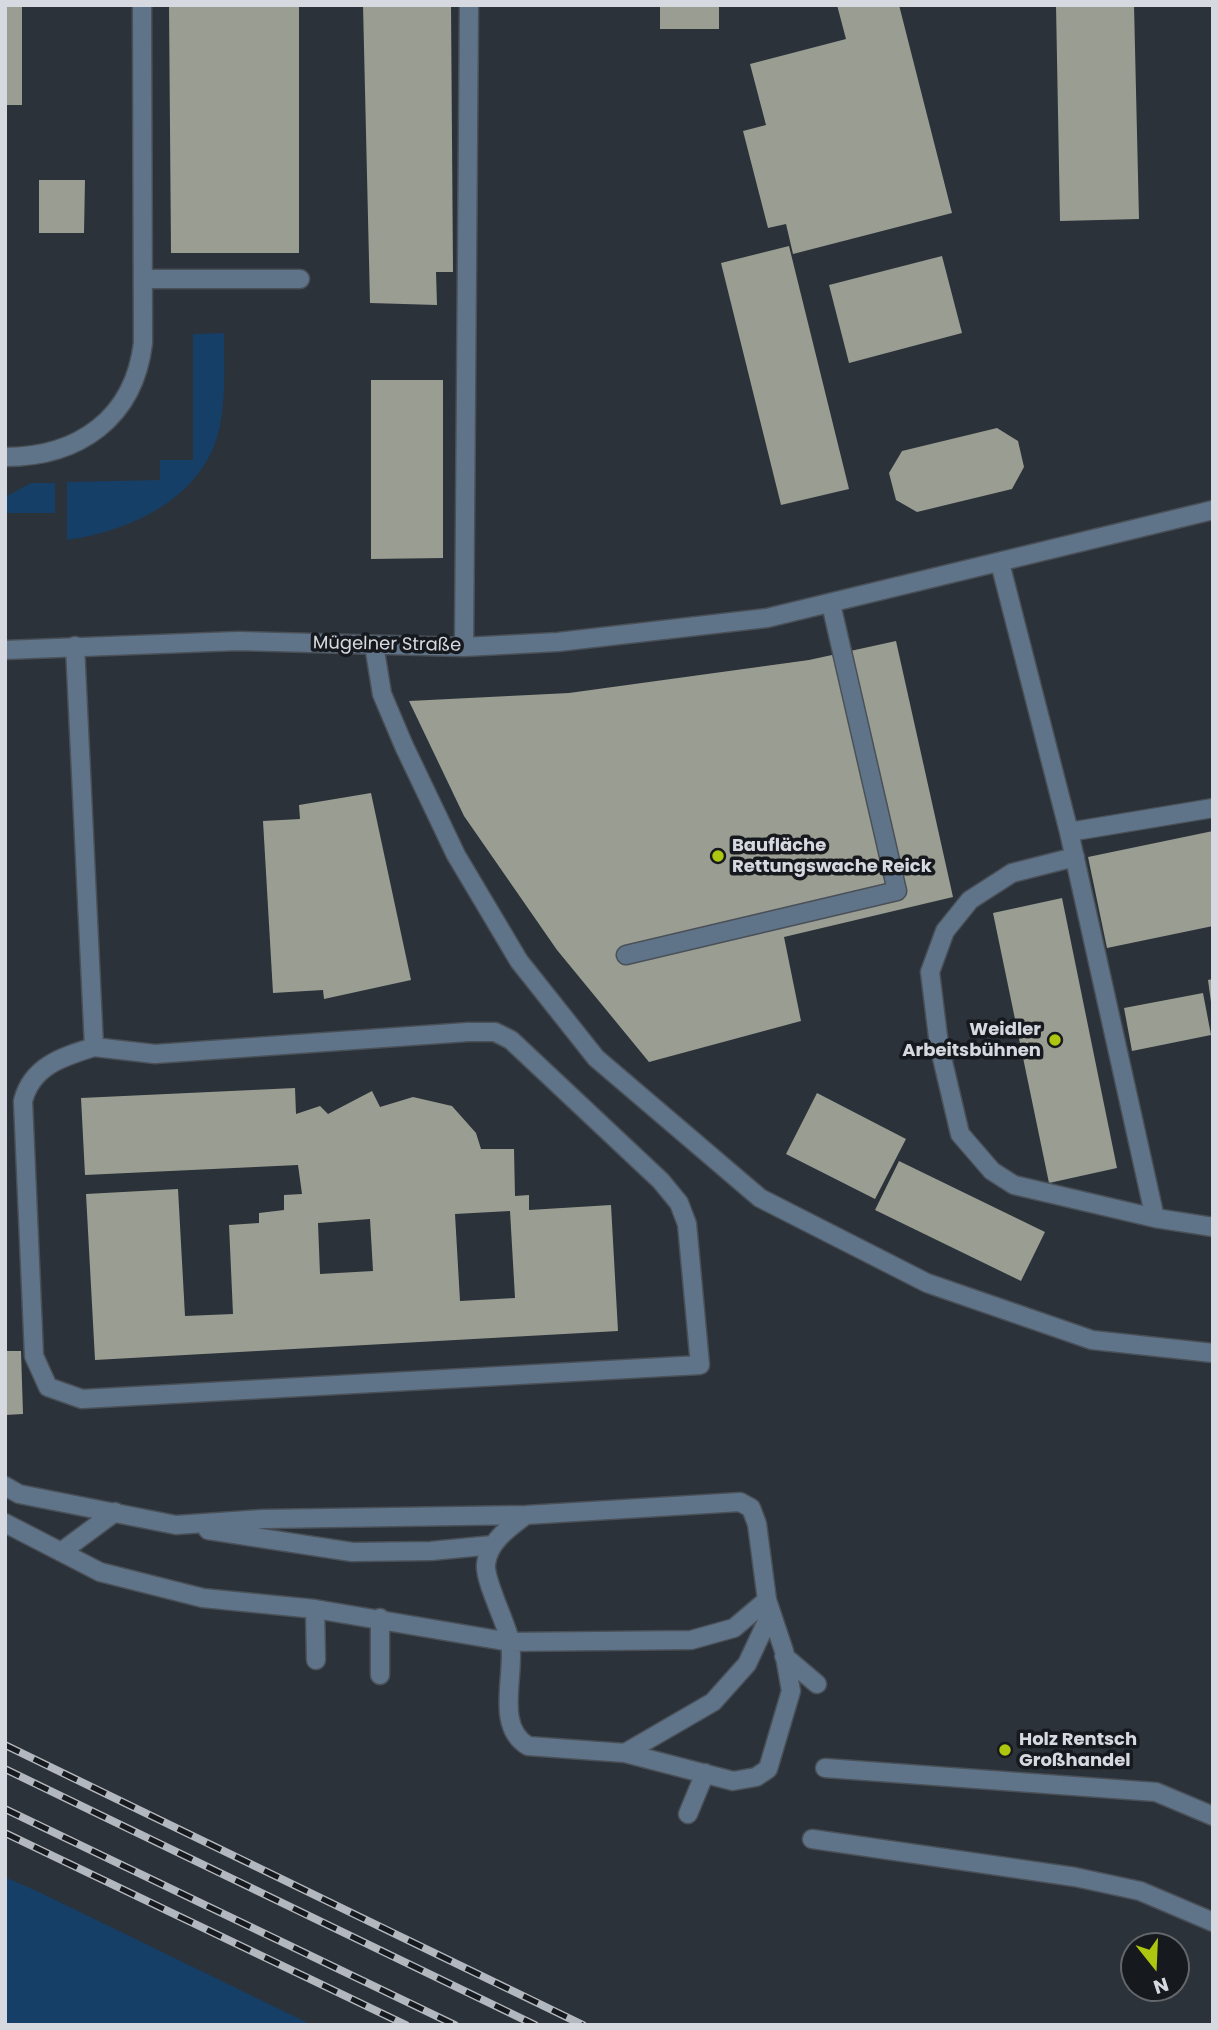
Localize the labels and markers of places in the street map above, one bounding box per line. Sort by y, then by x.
place label: Baufläche Rettungswache Reick [732,835,932,878]
marker: Baufläche Rettungswache Reick [710,848,726,864]
place label: Weidler Arbeitsbühnen [902,1019,1041,1062]
marker: Weidler Arbeitsbühnen [1047,1032,1063,1048]
place label: Holz Rentsch Großhandel [1019,1729,1137,1772]
marker: Holz Rentsch Großhandel [997,1742,1013,1758]

